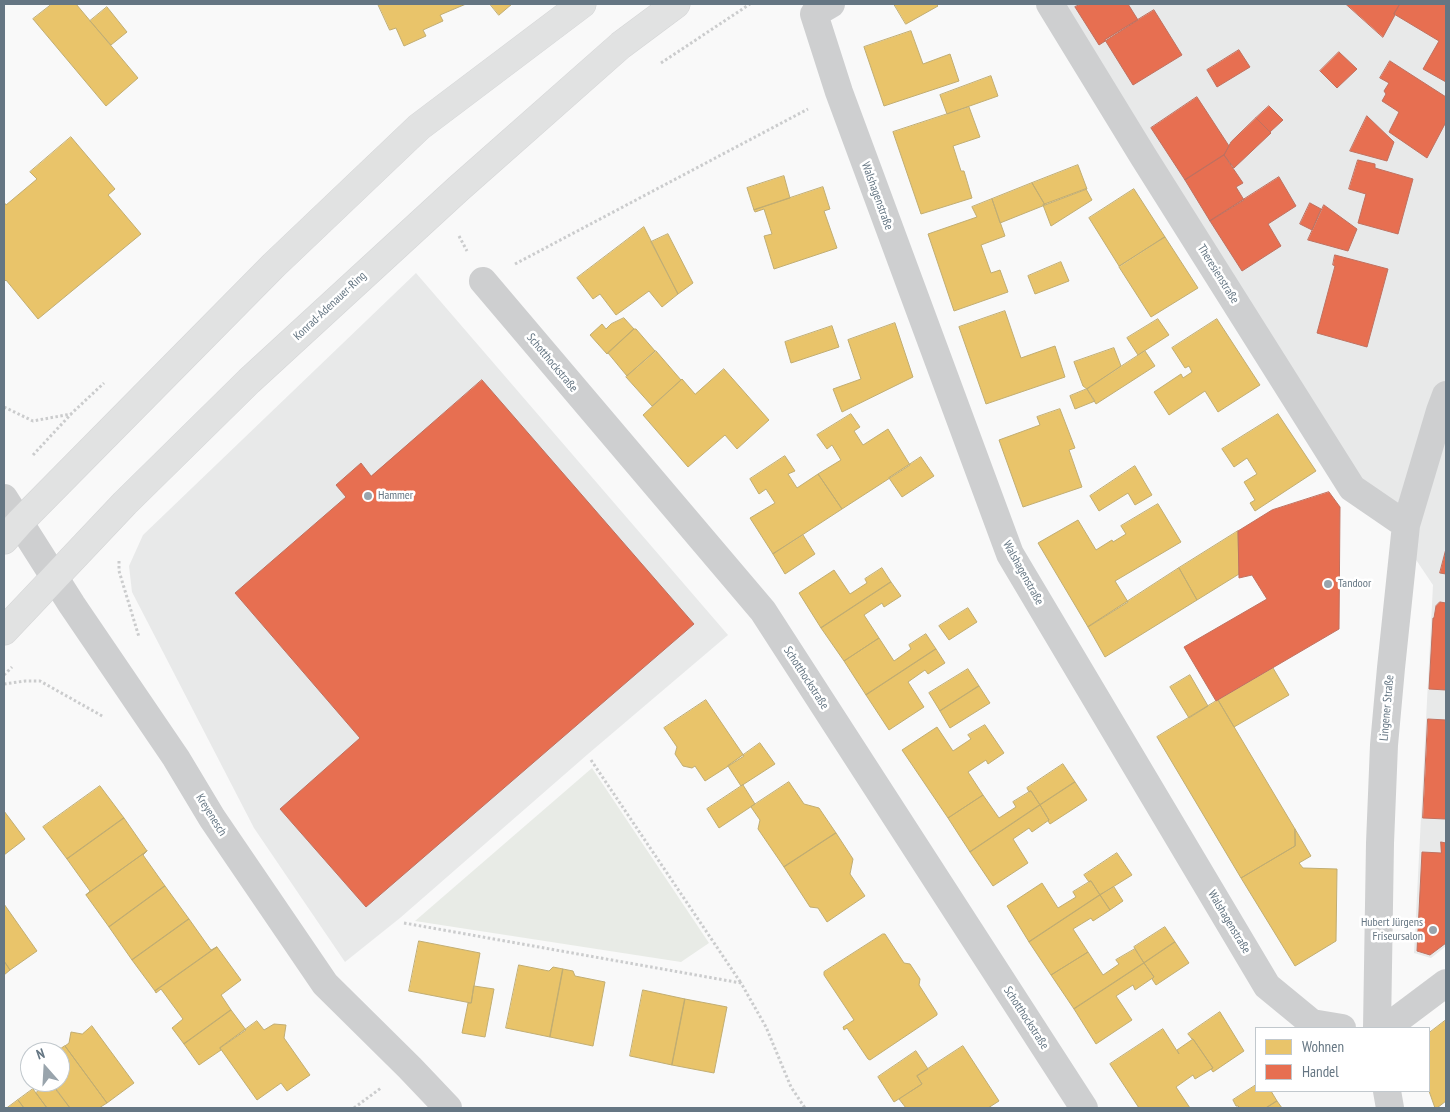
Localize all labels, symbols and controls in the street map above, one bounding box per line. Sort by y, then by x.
street label: Walshagenstraße [858,160,896,232]
street label: Theresienstraße [1194,242,1242,306]
street label: Konrad-Adenauer-Ring [291,269,369,343]
street label: Schotthockstraße [523,331,581,395]
place label: Hammer [378,489,413,503]
marker: Hammer [362,490,374,502]
street label: Walshagenstraße [999,538,1047,608]
place label: Tandoor [1338,577,1371,591]
marker: Tandoor [1322,578,1334,590]
street label: Schotthockstraße [780,644,832,712]
street label: Lingener Straße [1377,674,1397,742]
street label: Kreyenesch [192,791,230,839]
street label: Walshagenstraße [1205,888,1253,956]
place label: Hubert Jürgens Friseursalon [1361,916,1423,944]
marker: Hubert Jürgens Friseursalon [1427,924,1439,936]
street label: Schotthockstraße [1000,984,1052,1052]
legend [1255,1027,1430,1092]
text: Wohnen [1302,1037,1344,1056]
north arrow [20,1042,70,1092]
text: N [34,1044,47,1064]
text: Handel [1302,1062,1339,1081]

